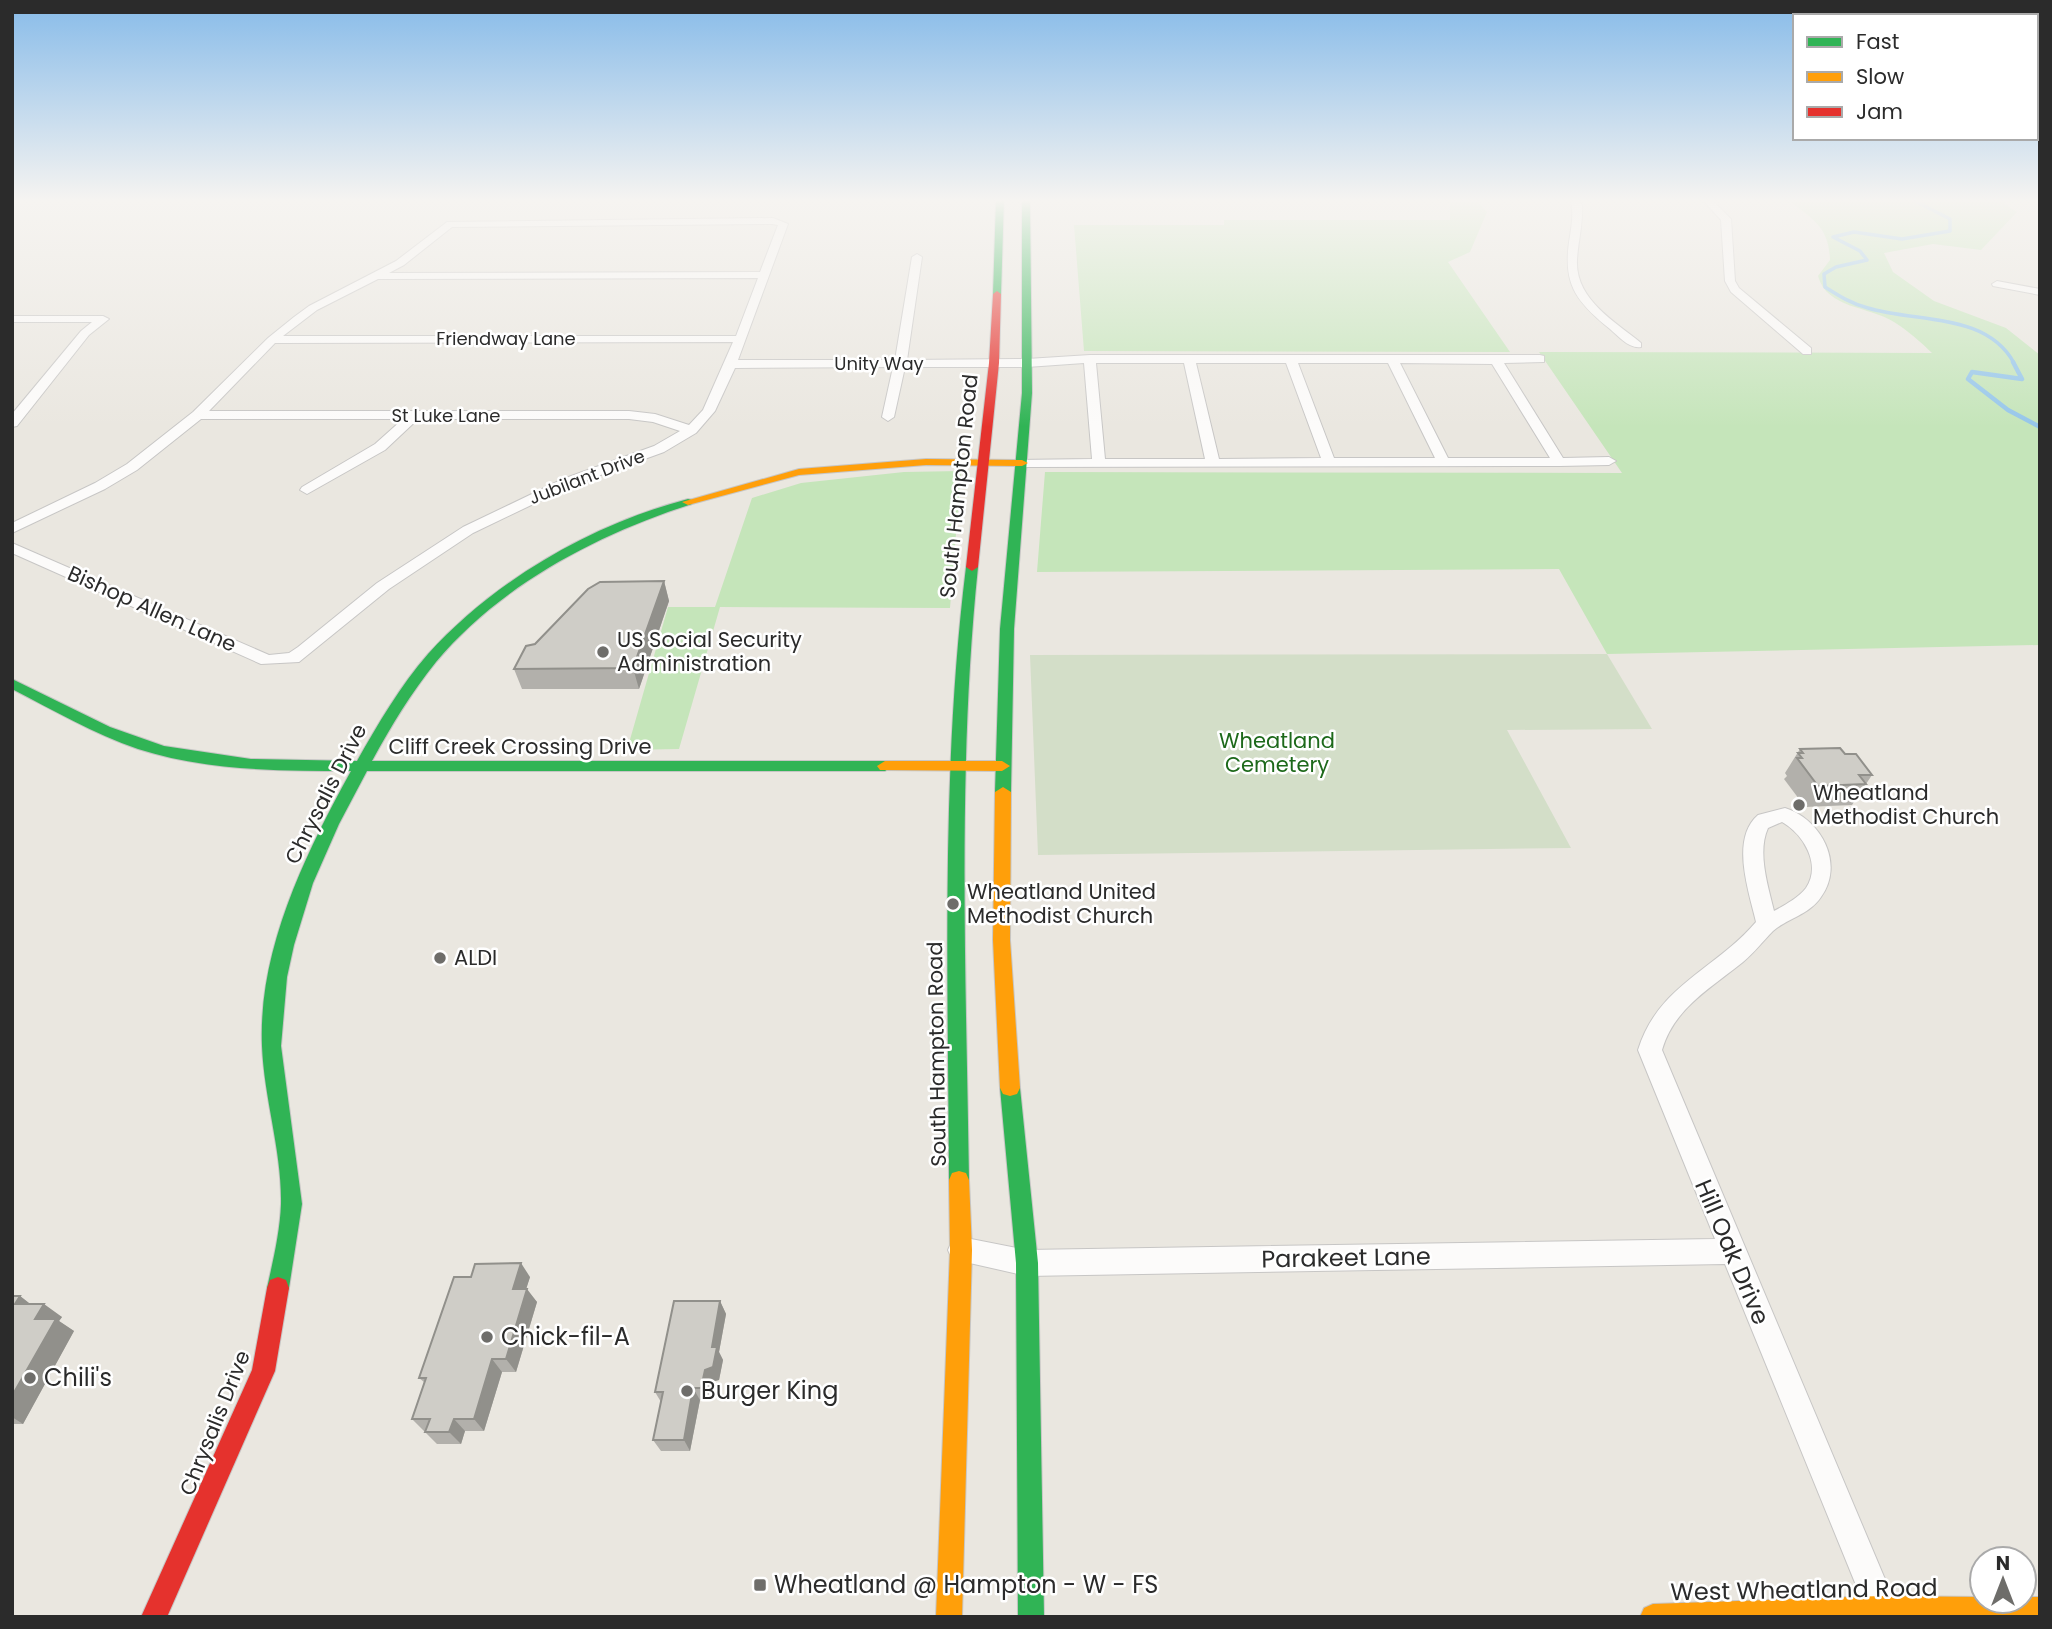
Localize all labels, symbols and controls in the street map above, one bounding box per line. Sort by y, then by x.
legend [1793,14,2038,140]
text: Fast [1856,27,1899,56]
text: Slow [1856,62,1904,91]
text: Jam [1856,97,1903,126]
street label: Friendway Lane [436,326,576,351]
street label: Unity Way [834,351,924,376]
street label: South Hampton Road [932,372,985,599]
street label: St Luke Lane [391,403,501,428]
street label: Jubilant Drive [525,443,648,510]
street label: Bishop Allen Lane [63,558,241,659]
place label: US Social Security Administration [617,625,802,678]
marker: US Social Security Administration [595,644,611,660]
street label: Chrysalis Drive [278,719,373,869]
park label: Wheatland Cemetery [1219,726,1335,779]
street label: Cliff Creek Crossing Drive [389,732,651,761]
place label: Wheatland Methodist Church [1813,778,1999,831]
marker: Wheatland Methodist Church [1791,797,1807,813]
place label: Wheatland United Methodist Church [967,877,1156,930]
marker: Wheatland United Methodist Church [945,896,961,912]
street label: South Hampton Road [920,941,953,1167]
place label: ALDI [454,943,497,972]
marker: ALDI [432,950,448,966]
street label: Hill Oak Drive [1687,1174,1778,1329]
street label: Parakeet Lane [1261,1240,1431,1275]
place label: Chick-fil-A [501,1320,630,1353]
marker: Chick-fil-A [479,1329,495,1345]
street label: Chrysalis Drive [172,1346,257,1500]
place label: Chili's [44,1361,112,1394]
marker: Chili's [22,1370,38,1386]
place label: Burger King [701,1374,838,1407]
marker: Burger King [679,1383,695,1399]
north arrow [1968,1545,2038,1615]
text: N [1996,1550,2010,1577]
place label: Wheatland @ Hampton - W - FS [774,1568,1158,1601]
street label: West Wheatland Road [1670,1571,1938,1608]
marker: Wheatland @ Hampton - W - FS [752,1577,768,1593]

